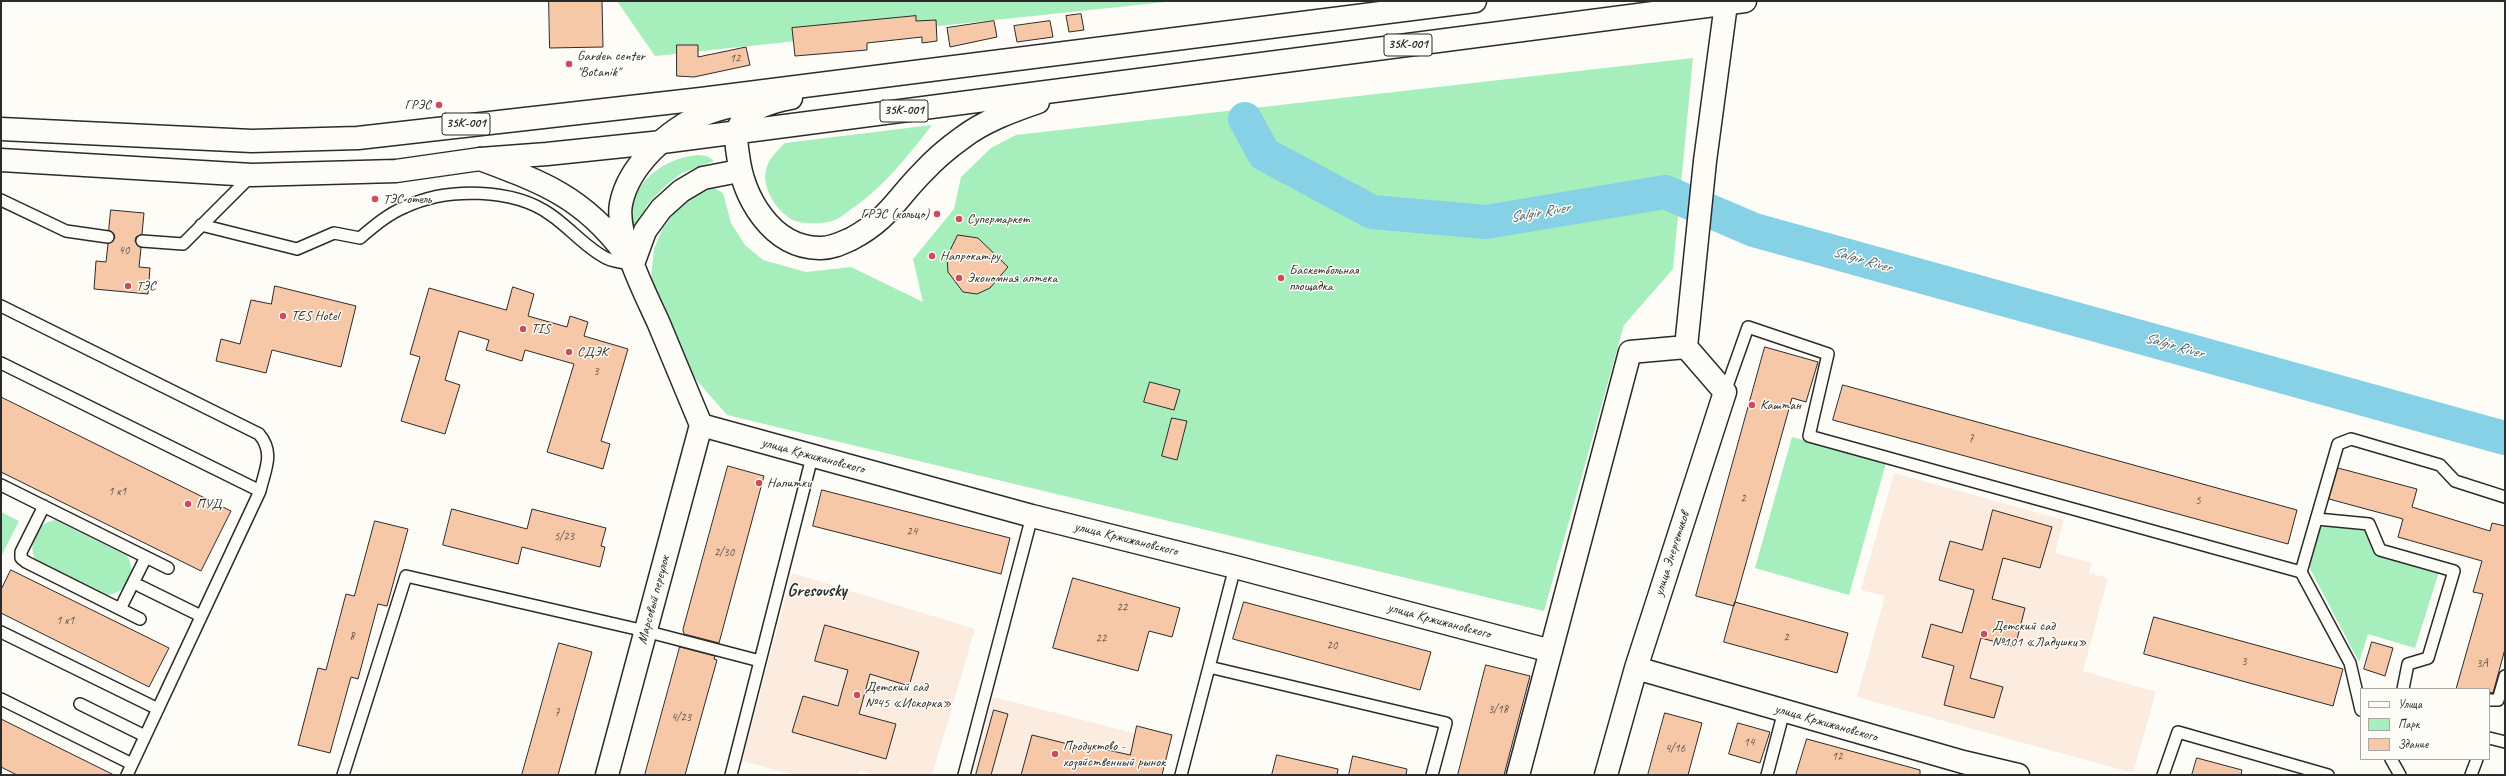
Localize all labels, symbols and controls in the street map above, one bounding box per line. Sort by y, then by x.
road number: 35К-001 [1384,34,1432,56]
place label: Garden center "Botanik" [577,48,645,80]
house number: 12 [730,52,740,66]
marker: Garden center "Botanik" [564,59,574,69]
place label: ГРЭС [404,97,431,113]
marker: ГРЭС [434,100,444,110]
road number: 35К-001 [880,100,928,122]
road number: 35К-001 [442,113,490,135]
place label: ТЭС отель [383,191,431,207]
marker: ТЭС отель [370,194,380,204]
water label: Salgir River [1509,199,1571,227]
place label: ГРЭС (кольцо) [861,206,929,222]
marker: ГРЭС (кольцо) [932,209,942,219]
place label: Супермаркет [967,211,1030,227]
marker: Супермаркет [954,214,964,224]
water label: Salgir River [1831,243,1893,277]
house number: 40 [119,244,129,258]
place label: Напрокат.ру [940,248,1000,264]
marker: Напрокат.ру [927,251,937,261]
place label: Баскетбольная площадка [1289,262,1358,294]
place label: Экономная аптека [967,270,1057,286]
marker: Экономная аптека [954,273,964,283]
marker: Баскетбольная площадка [1276,273,1286,283]
place label: ТЭС [136,278,156,294]
marker: ТЭС [123,281,133,291]
place label: TES Hotel [291,308,339,324]
marker: TES Hotel [278,311,288,321]
place label: TIS [531,321,550,337]
marker: TIS [518,324,528,334]
water label: Salgir River [2143,329,2205,363]
place label: СДЭК [577,344,608,360]
marker: СДЭК [564,347,574,357]
house number: 3 [593,365,599,379]
place label: Каштан [1760,397,1801,413]
marker: Каштан [1747,400,1757,410]
house number: 7 [1968,432,1974,446]
street label: улица Кржижановского [760,434,866,478]
place label: Напитки [767,475,811,491]
marker: Напитки [754,478,764,488]
house number: 1 к1 [108,485,126,499]
house number: 2 [1740,492,1746,506]
house number: 5 [2195,494,2201,508]
place label: ПУД [196,496,222,512]
marker: ПУД [183,499,193,509]
street label: улица Энергетиков [1651,510,1693,598]
street label: улица Кржижановского [1073,518,1179,560]
house number: 24 [907,525,917,539]
house number: 5/23 [554,530,574,544]
house number: 2/30 [714,546,734,560]
street label: Марсовый переулок [634,554,674,646]
district label: Gresovsky [787,580,847,602]
street label: улица Кржижановского [1386,599,1492,643]
house number: 22 [1117,601,1127,615]
house number: 1 к1 [56,614,74,628]
place label: Детский сад №101 «Ладушки» [1992,618,2087,650]
marker: Детский сад №101 «Ладушки» [1979,629,1989,639]
house number: 8 [349,630,355,644]
house number: 2 [1783,631,1789,645]
house number: 22 [1096,632,1106,646]
house number: 20 [1327,639,1337,653]
house number: 3 [2241,655,2247,669]
house number: 3А [2476,657,2488,671]
place label: Детский сад №45 «Искорка» [865,679,951,712]
legend [2360,688,2490,760]
marker: Детский сад №45 «Искорка» [852,690,862,700]
text: Улица [2398,696,2422,712]
street label: улица Кржижановского [1773,700,1879,746]
house number: 3/18 [1488,703,1508,717]
house number: 7 [554,706,560,720]
house number: 4/23 [671,711,691,725]
text: Парк [2398,716,2419,732]
house number: 14 [1744,736,1754,750]
text: Здание [2398,736,2428,752]
place label: Продуктово - хозяйственный рынок [1063,738,1165,770]
house number: 4/16 [1665,742,1685,756]
marker: Продуктово - хозяйственный рынок [1050,749,1060,759]
house number: 12 [1832,750,1842,764]

